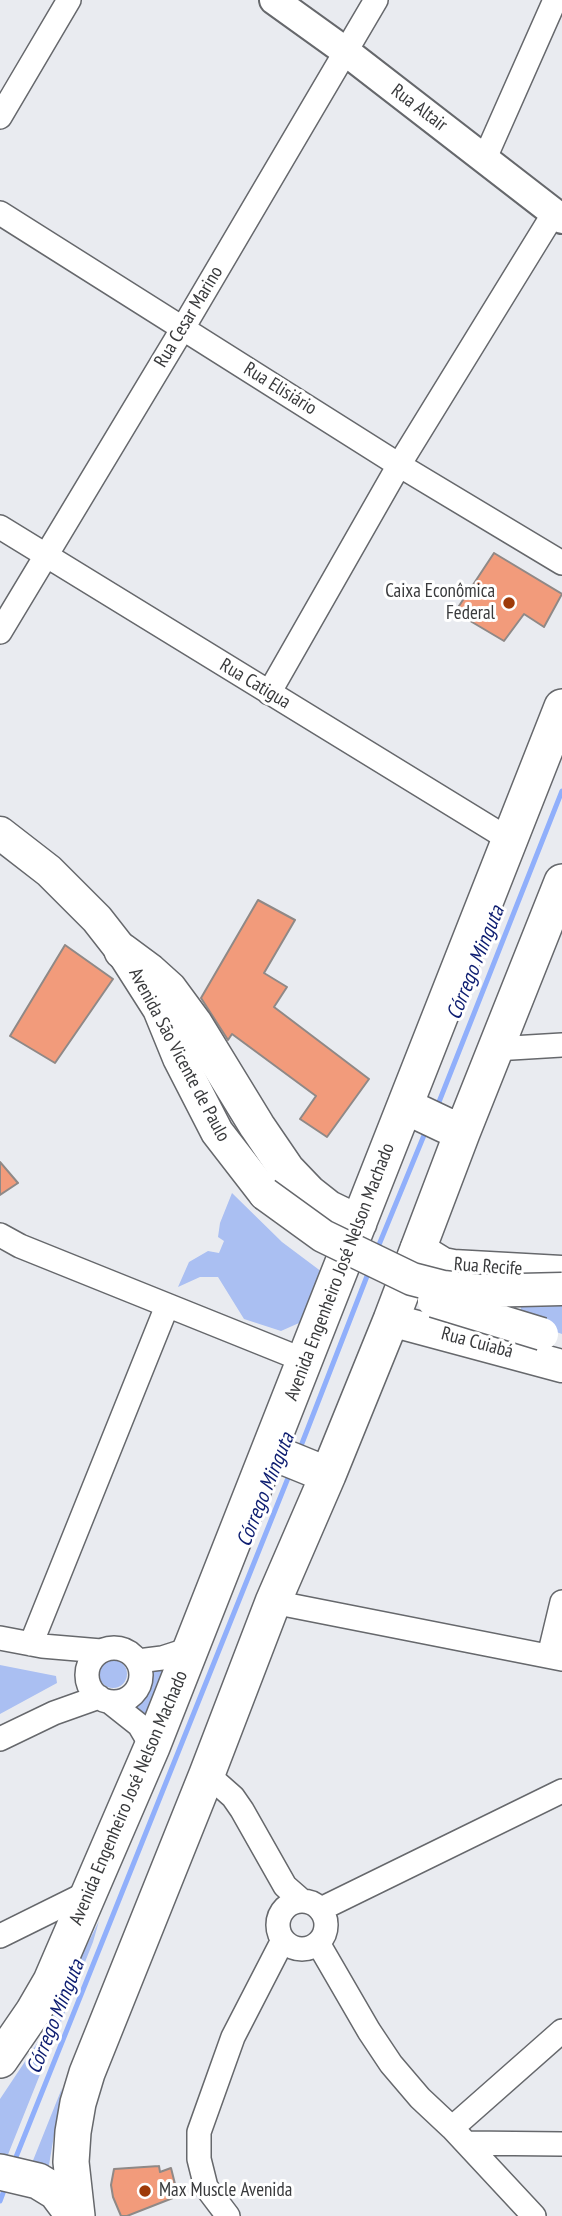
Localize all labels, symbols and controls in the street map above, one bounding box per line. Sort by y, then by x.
street label: Rua Altair [386,79,452,137]
street label: Rua Cesar Marino [150,262,228,372]
street label: Rua Elisiário [239,358,321,420]
place label: Caixa Econômica Federal [385,581,495,625]
marker: Caixa Econômica Federal [501,595,517,611]
street label: Rua Catigua [216,654,294,714]
water label: Córrego Minguta [442,903,510,1023]
street label: Avenida São Vicente de Paulo [124,964,234,1146]
street label: Avenida Engenheiro José Nelson Machado [280,1140,400,1404]
street label: Rua Recife [453,1253,523,1281]
street label: Rua Cuiabá [439,1323,515,1363]
water label: Córrego Minguta [232,1430,300,1550]
street label: Avenida Engenheiro José Nelson Machado [65,1667,193,1929]
water label: Córrego Minguta [22,1957,90,2077]
place label: Max Muscle Avenida [159,2180,292,2202]
marker: Max Muscle Avenida [137,2183,153,2199]

